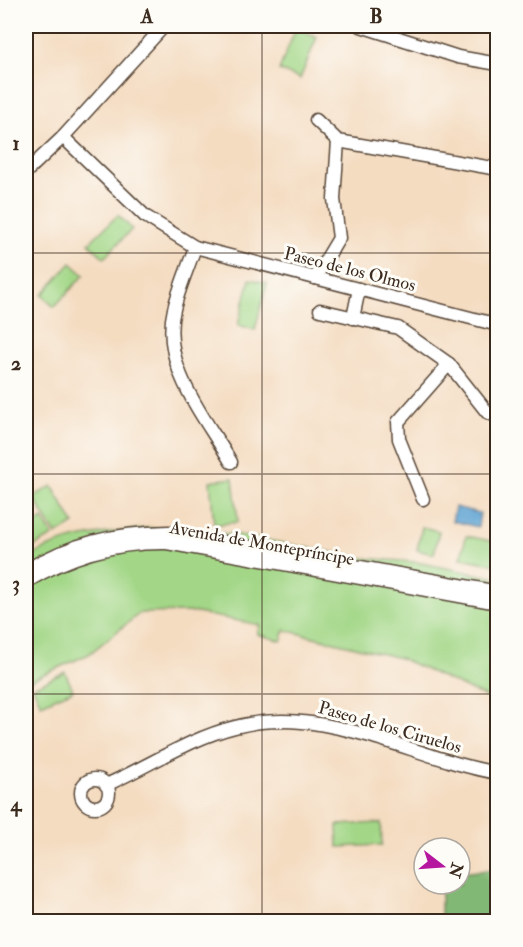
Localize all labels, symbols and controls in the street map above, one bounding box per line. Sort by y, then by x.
text: A [140,4,154,29]
text: B [369,4,383,29]
text: 1 [12,131,20,156]
street label: Paseo de los Olmos [282,242,418,297]
text: 2 [11,351,21,376]
street label: Avenida de Montepríncipe [167,516,356,571]
text: 3 [12,571,20,596]
street label: Paseo de los Ciruelos [316,696,464,759]
text: 4 [10,792,23,817]
north arrow [412,836,472,896]
text: N [444,859,467,881]

